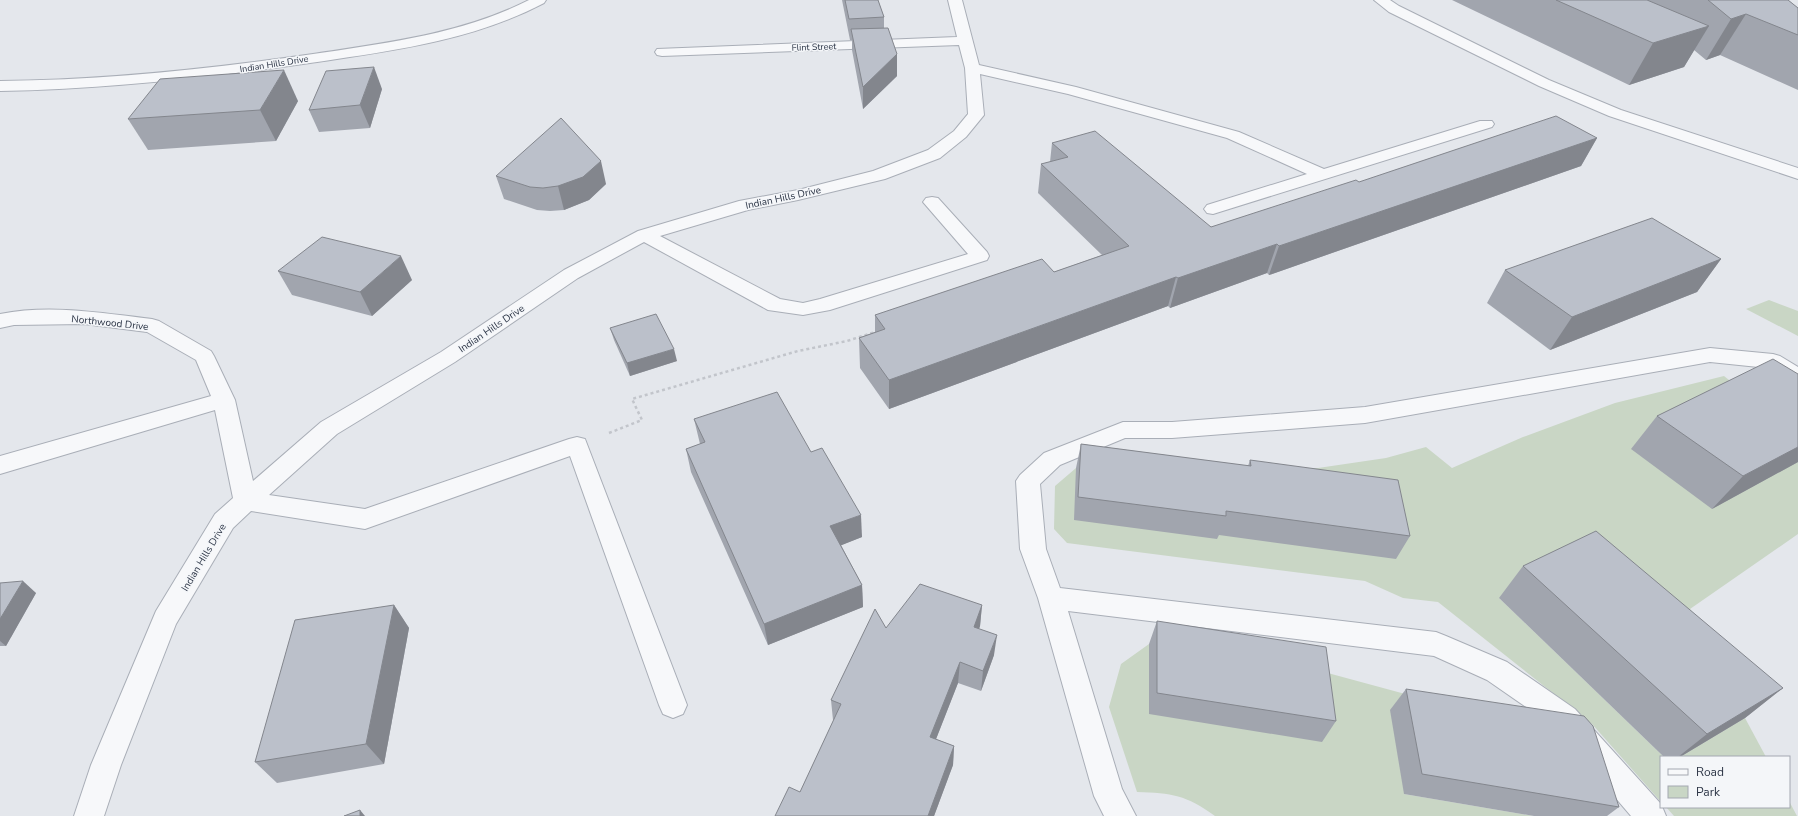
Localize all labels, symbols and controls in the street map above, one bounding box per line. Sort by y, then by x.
street label: Flint Street [791,40,837,54]
street label: Indian Hills Drive [239,53,309,75]
street label: Indian Hills Drive [744,183,822,213]
street label: Indian Hills Drive [456,302,527,356]
street label: Northwood Drive [71,312,149,334]
street label: Indian Hills Drive [178,521,230,594]
legend [1660,756,1790,808]
text: Road [1696,764,1724,780]
text: Park [1696,784,1721,800]

